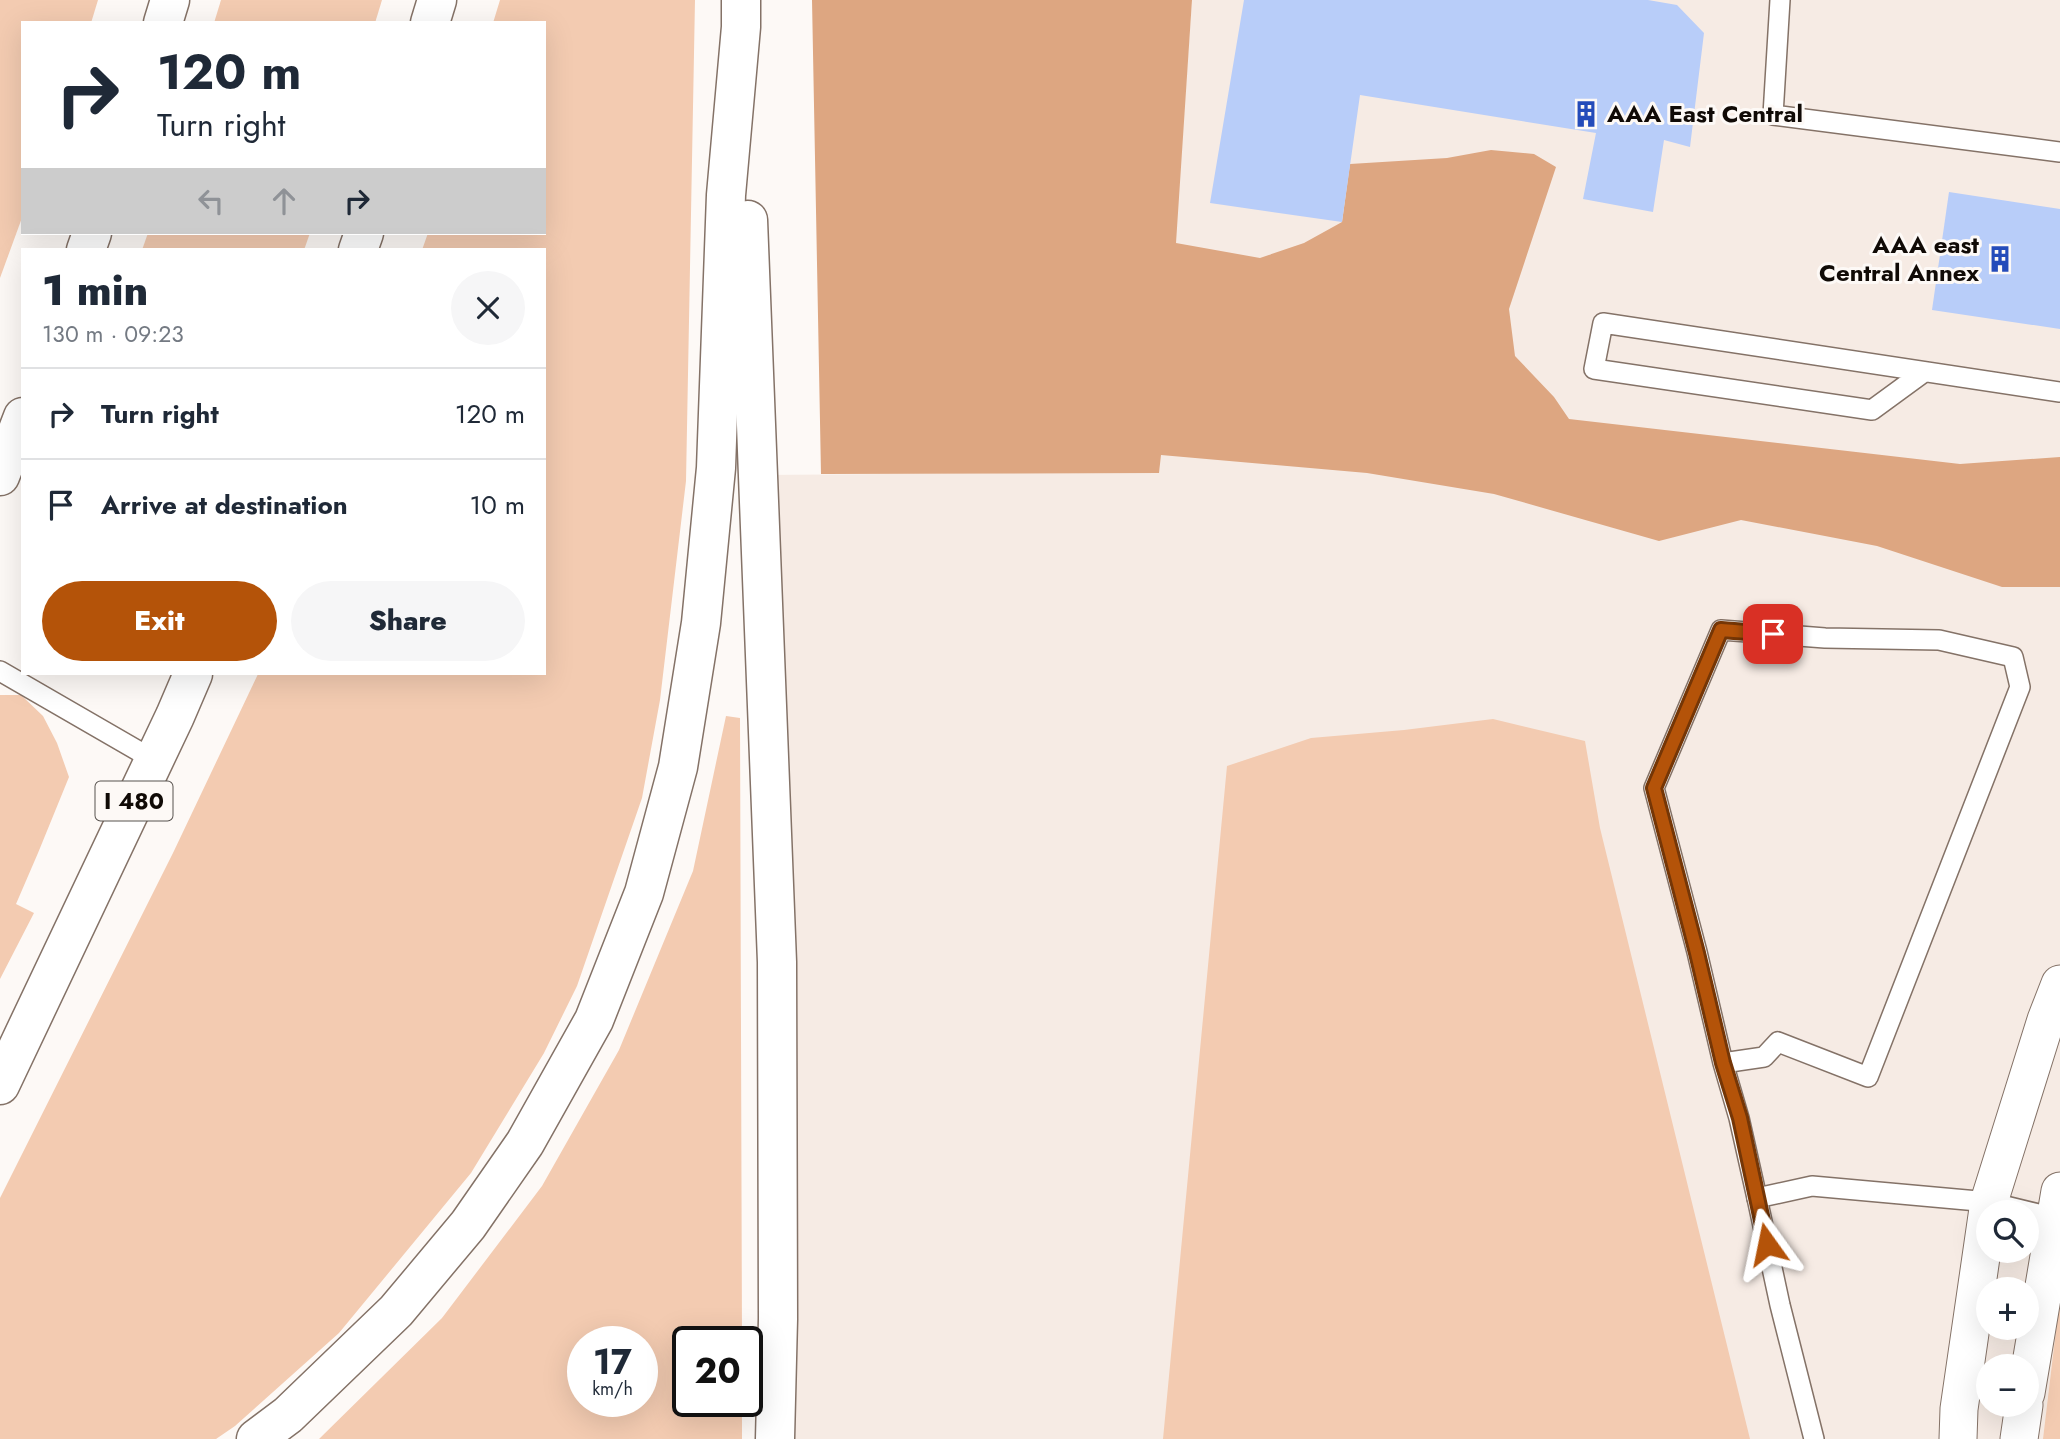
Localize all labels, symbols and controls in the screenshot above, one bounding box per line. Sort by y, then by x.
text: 120 m [157,37,301,107]
icon: right [42,49,133,140]
place label: AAA East Central [1606,96,1803,131]
building icon: AAA East Central [1571,99,1601,129]
text: Turn right [157,102,286,148]
icon: left [192,182,230,220]
icon: ahead [265,182,303,220]
icon: right [338,182,376,220]
place label: AAA east Central Annex [1819,227,1979,290]
building icon: AAA east Central Annex [1985,244,2015,274]
text: 1 min [42,260,148,321]
button: close [451,271,525,345]
text: 130 m · 09:23 [42,317,184,351]
icon: right [42,395,80,433]
text: Turn right [101,395,219,433]
text: 120 m [455,395,525,433]
icon: arrive [42,486,80,524]
text: Arrive at destination [101,486,348,524]
text: 10 m [470,486,525,524]
button: Exit [42,581,277,661]
button: Share [291,581,525,661]
pin [1743,604,1803,664]
icon: arrive [1754,615,1792,653]
road number: I 480 [96,782,172,820]
map controls [1976,1200,2039,1417]
button: search [1976,1200,2039,1263]
position arrow [1730,1207,1804,1281]
button: + [1976,1277,2039,1340]
speed limit sign: 20 [672,1326,763,1417]
text: 17 [593,1337,632,1387]
button: − [1976,1354,2039,1417]
text: km/h [592,1376,633,1402]

